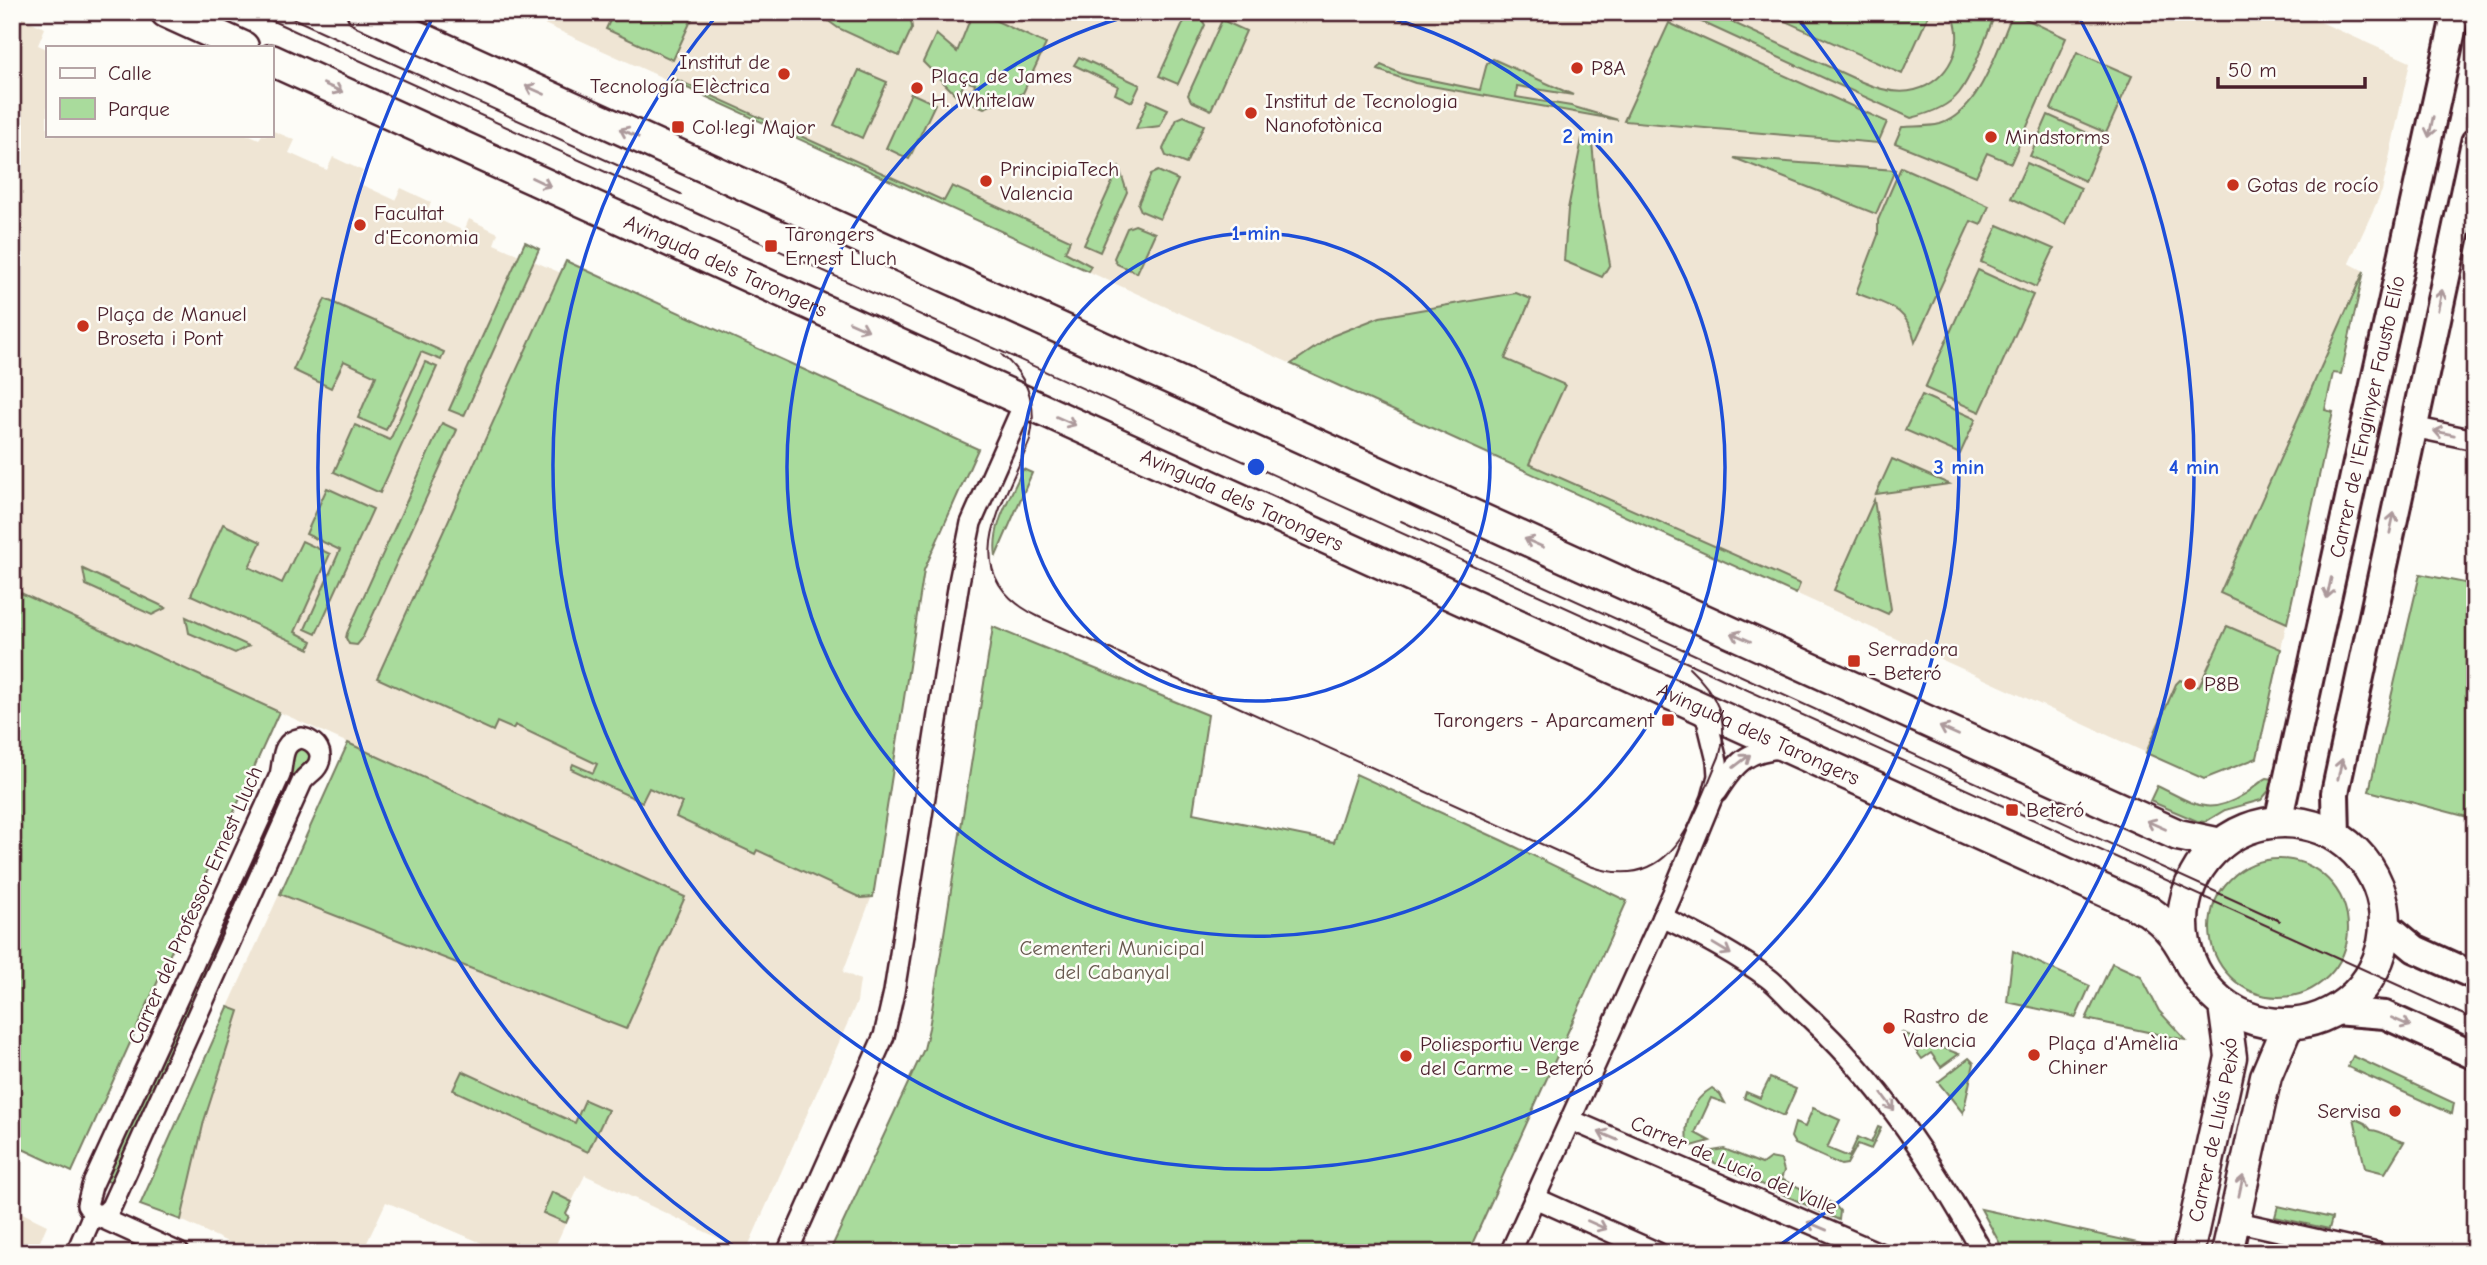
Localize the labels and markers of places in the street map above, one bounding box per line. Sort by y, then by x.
place label: Institut de Tecnología Elèctrica [590,50,770,98]
place label: P8A [1591,56,1626,80]
marker: P8A [1569,60,1585,76]
place label: Plaça de James H. Whitelaw [931,64,1072,112]
marker: Institut de Tecnología Elèctrica [776,66,792,82]
marker: Plaça de James H. Whitelaw [909,80,925,96]
place label: Institut de Tecnologia Nanofotònica [1265,89,1458,137]
marker: Institut de Tecnologia Nanofotònica [1243,105,1259,121]
place label: Col·legi Major [692,115,816,139]
marker: Col·legi Major [670,119,686,135]
place label: Mindstorms [2005,125,2110,149]
marker: Mindstorms [1983,129,1999,145]
place label: PrincipiaTech Valencia [1000,157,1119,205]
marker: PrincipiaTech Valencia [978,173,994,189]
place label: Gotas de rocío [2247,173,2379,197]
marker: Gotas de rocío [2225,177,2241,193]
place label: Facultat d'Economia [374,201,479,249]
marker: Facultat d'Economia [352,217,368,233]
place label: Tarongers Ernest Lluch [785,222,897,270]
marker: Tarongers Ernest Lluch [763,238,779,254]
place label: Plaça de Manuel Broseta i Pont [97,302,247,350]
marker: Plaça de Manuel Broseta i Pont [75,318,91,334]
centre of rings [1244,455,1268,479]
place label: Serradora - Beteró [1868,637,1958,685]
marker: Serradora - Beteró [1846,653,1862,669]
place label: P8B [2204,672,2240,696]
marker: P8B [2182,676,2198,692]
place label: Tarongers - Aparcament [1434,708,1655,732]
marker: Tarongers - Aparcament [1660,712,1676,728]
place label: Beteró [2026,798,2084,822]
marker: Beteró [2004,802,2020,818]
place label: Rastro de Valencia [1903,1004,1989,1052]
marker: Rastro de Valencia [1881,1020,1897,1036]
place label: Plaça d'Amèlia Chiner [2048,1031,2179,1079]
place label: Poliesportiu Verge del Carme - Beteró [1420,1032,1594,1080]
marker: Plaça d'Amèlia Chiner [2026,1047,2042,1063]
marker: Poliesportiu Verge del Carme - Beteró [1398,1048,1414,1064]
place label: Servisa [2317,1099,2381,1123]
marker: Servisa [2387,1103,2403,1119]

